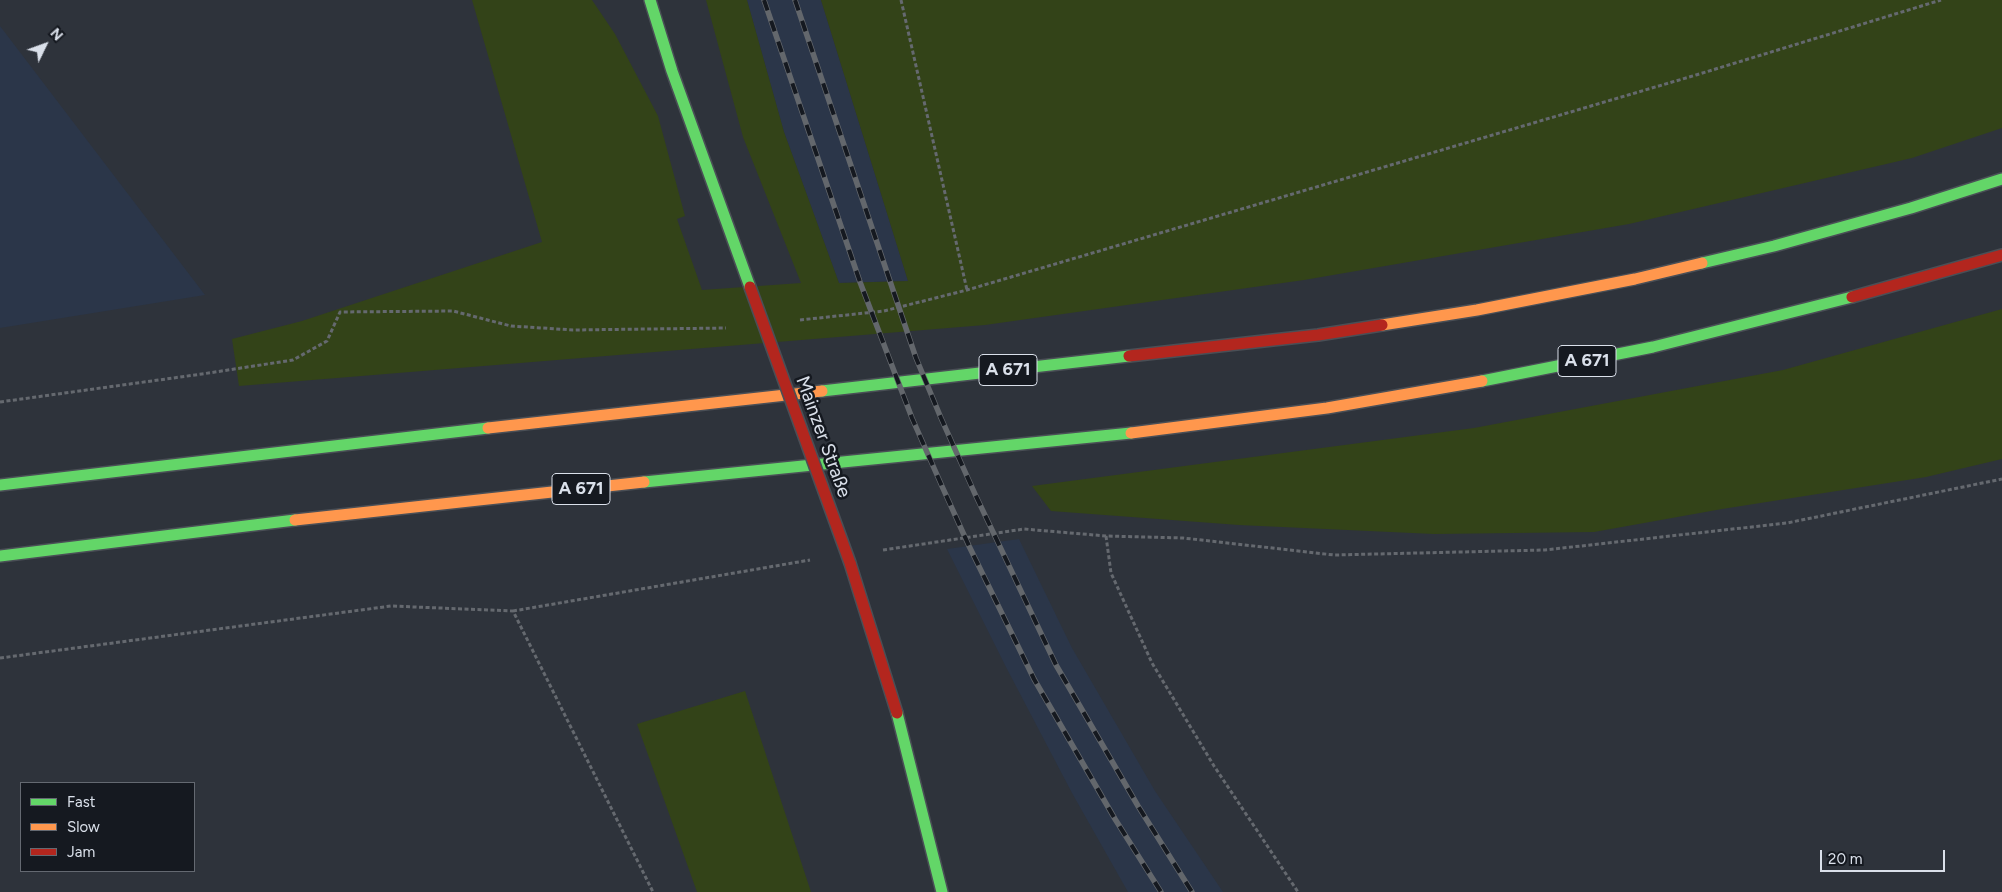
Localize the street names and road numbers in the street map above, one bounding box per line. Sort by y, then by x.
road number: A 671 [1558,346,1616,376]
road number: A 671 [979,354,1037,386]
street label: Mainzer Straße [790,373,856,501]
road number: A 671 [552,474,610,504]

